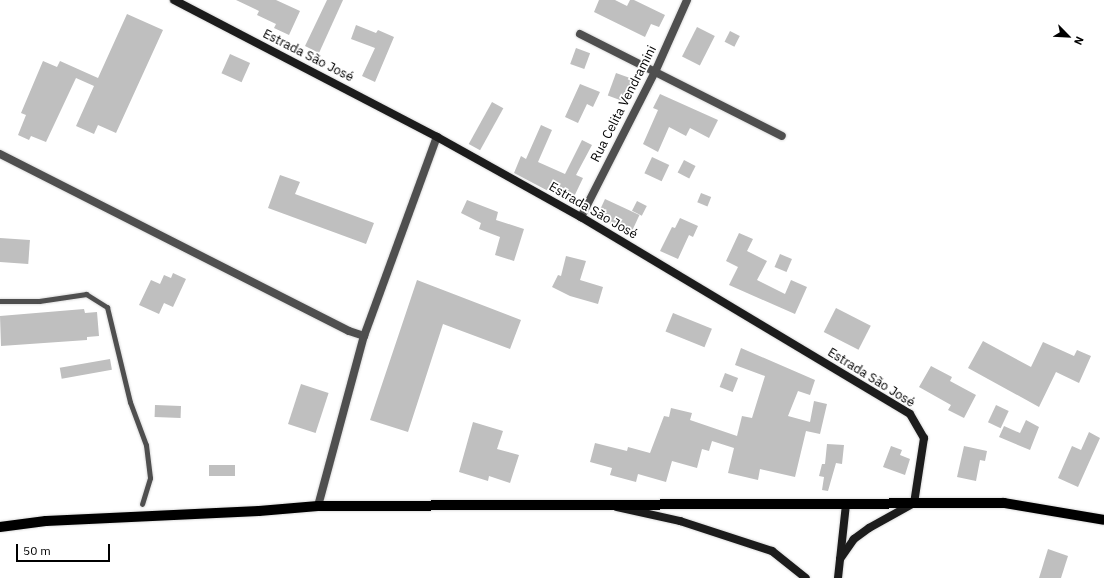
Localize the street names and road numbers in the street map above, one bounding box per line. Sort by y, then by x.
street label: Estrada São José [260,26,356,86]
street label: Rua Celita Vendramini [588,43,660,165]
street label: Estrada São José [546,179,640,243]
street label: Estrada São José [825,345,917,411]

